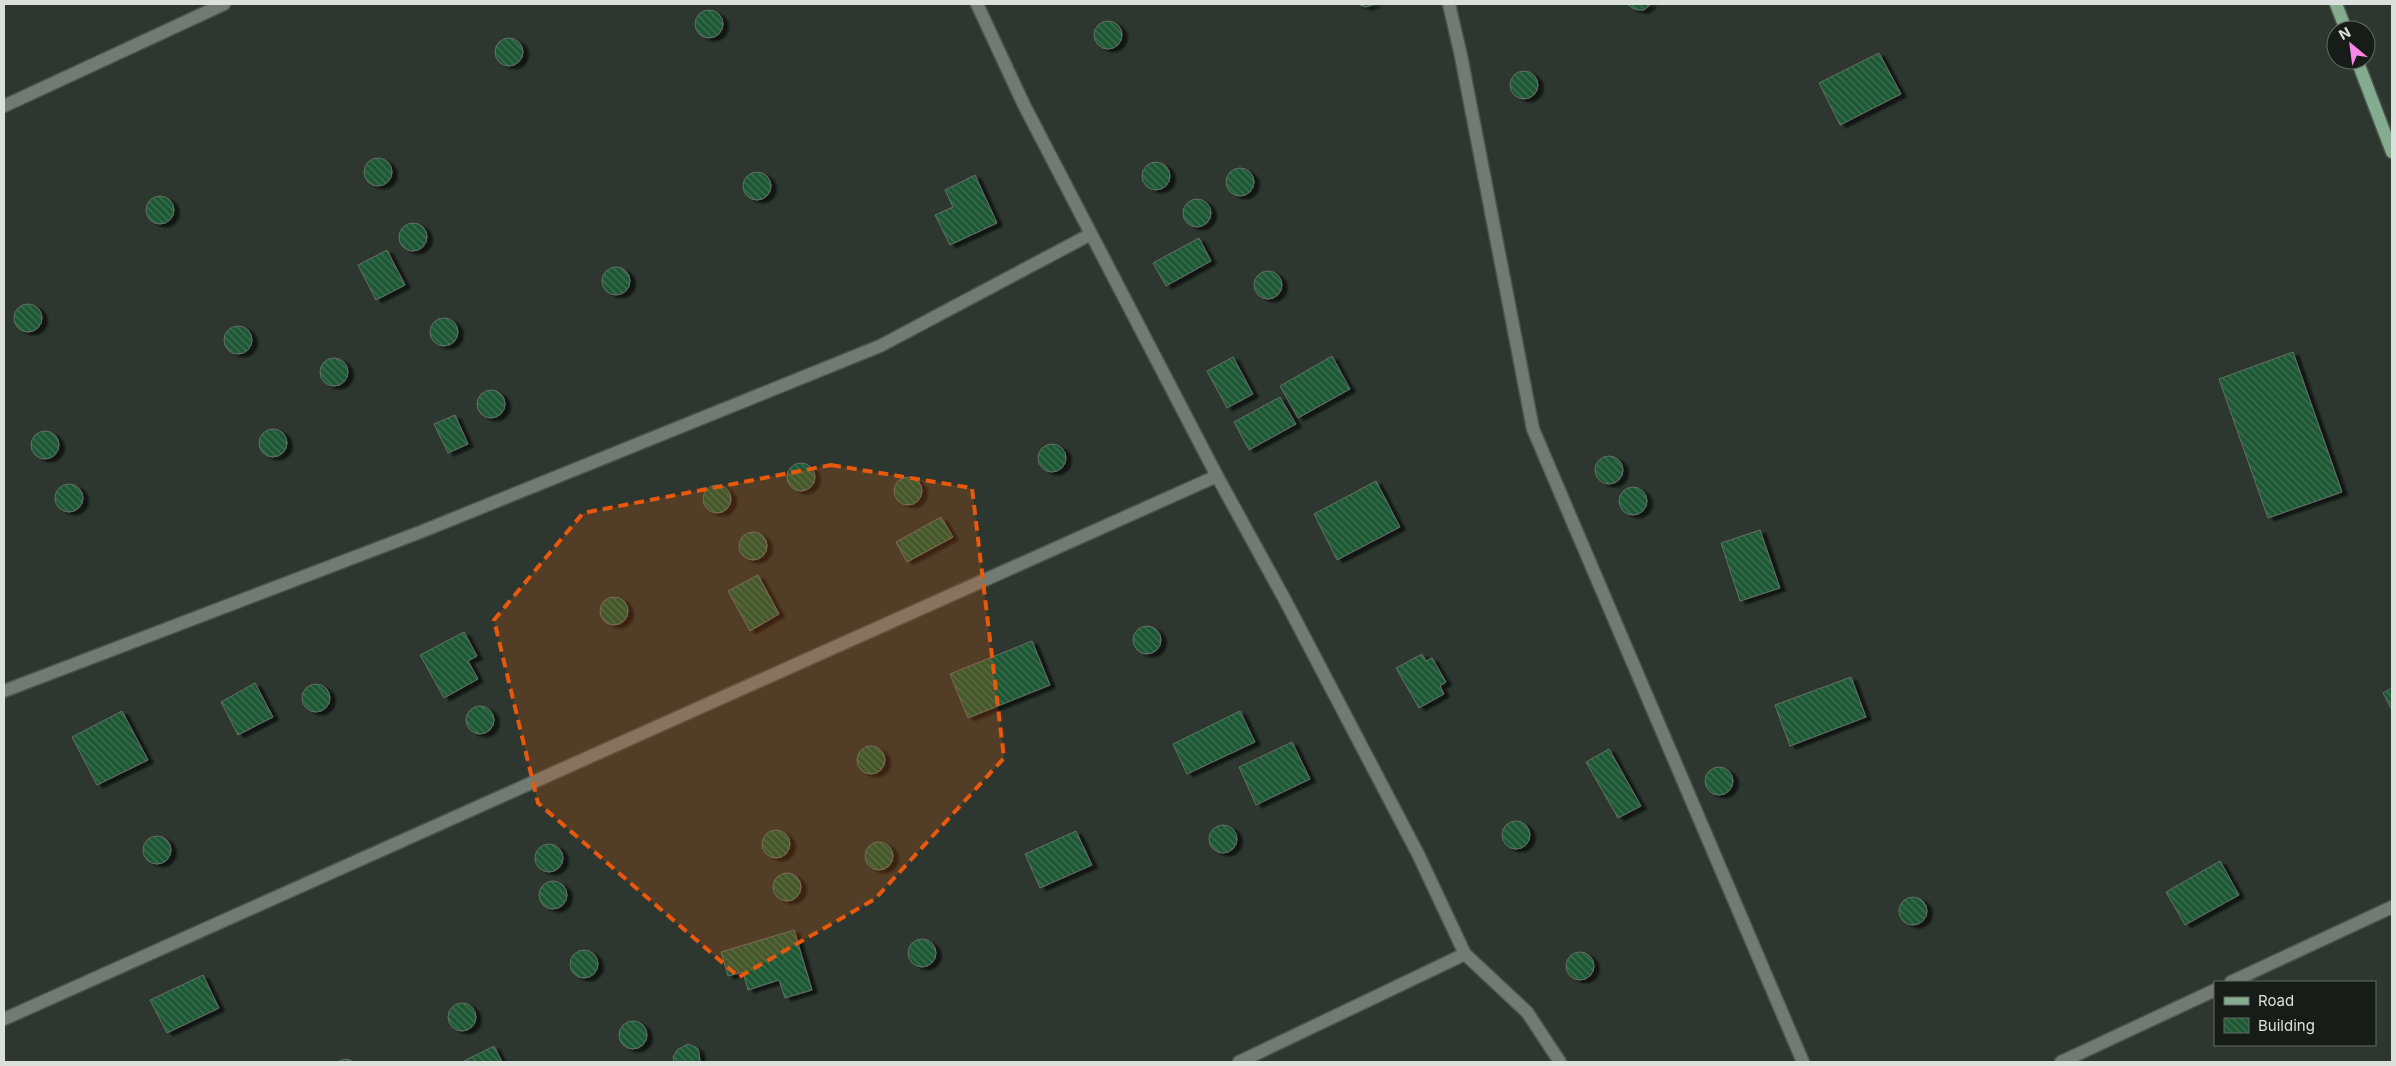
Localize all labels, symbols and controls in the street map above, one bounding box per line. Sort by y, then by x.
north arrow [2326,20,2376,70]
text: N [2336,23,2353,43]
legend [2214,981,2376,1046]
text: Road [2258,991,2294,1010]
text: Building [2258,1016,2315,1035]

